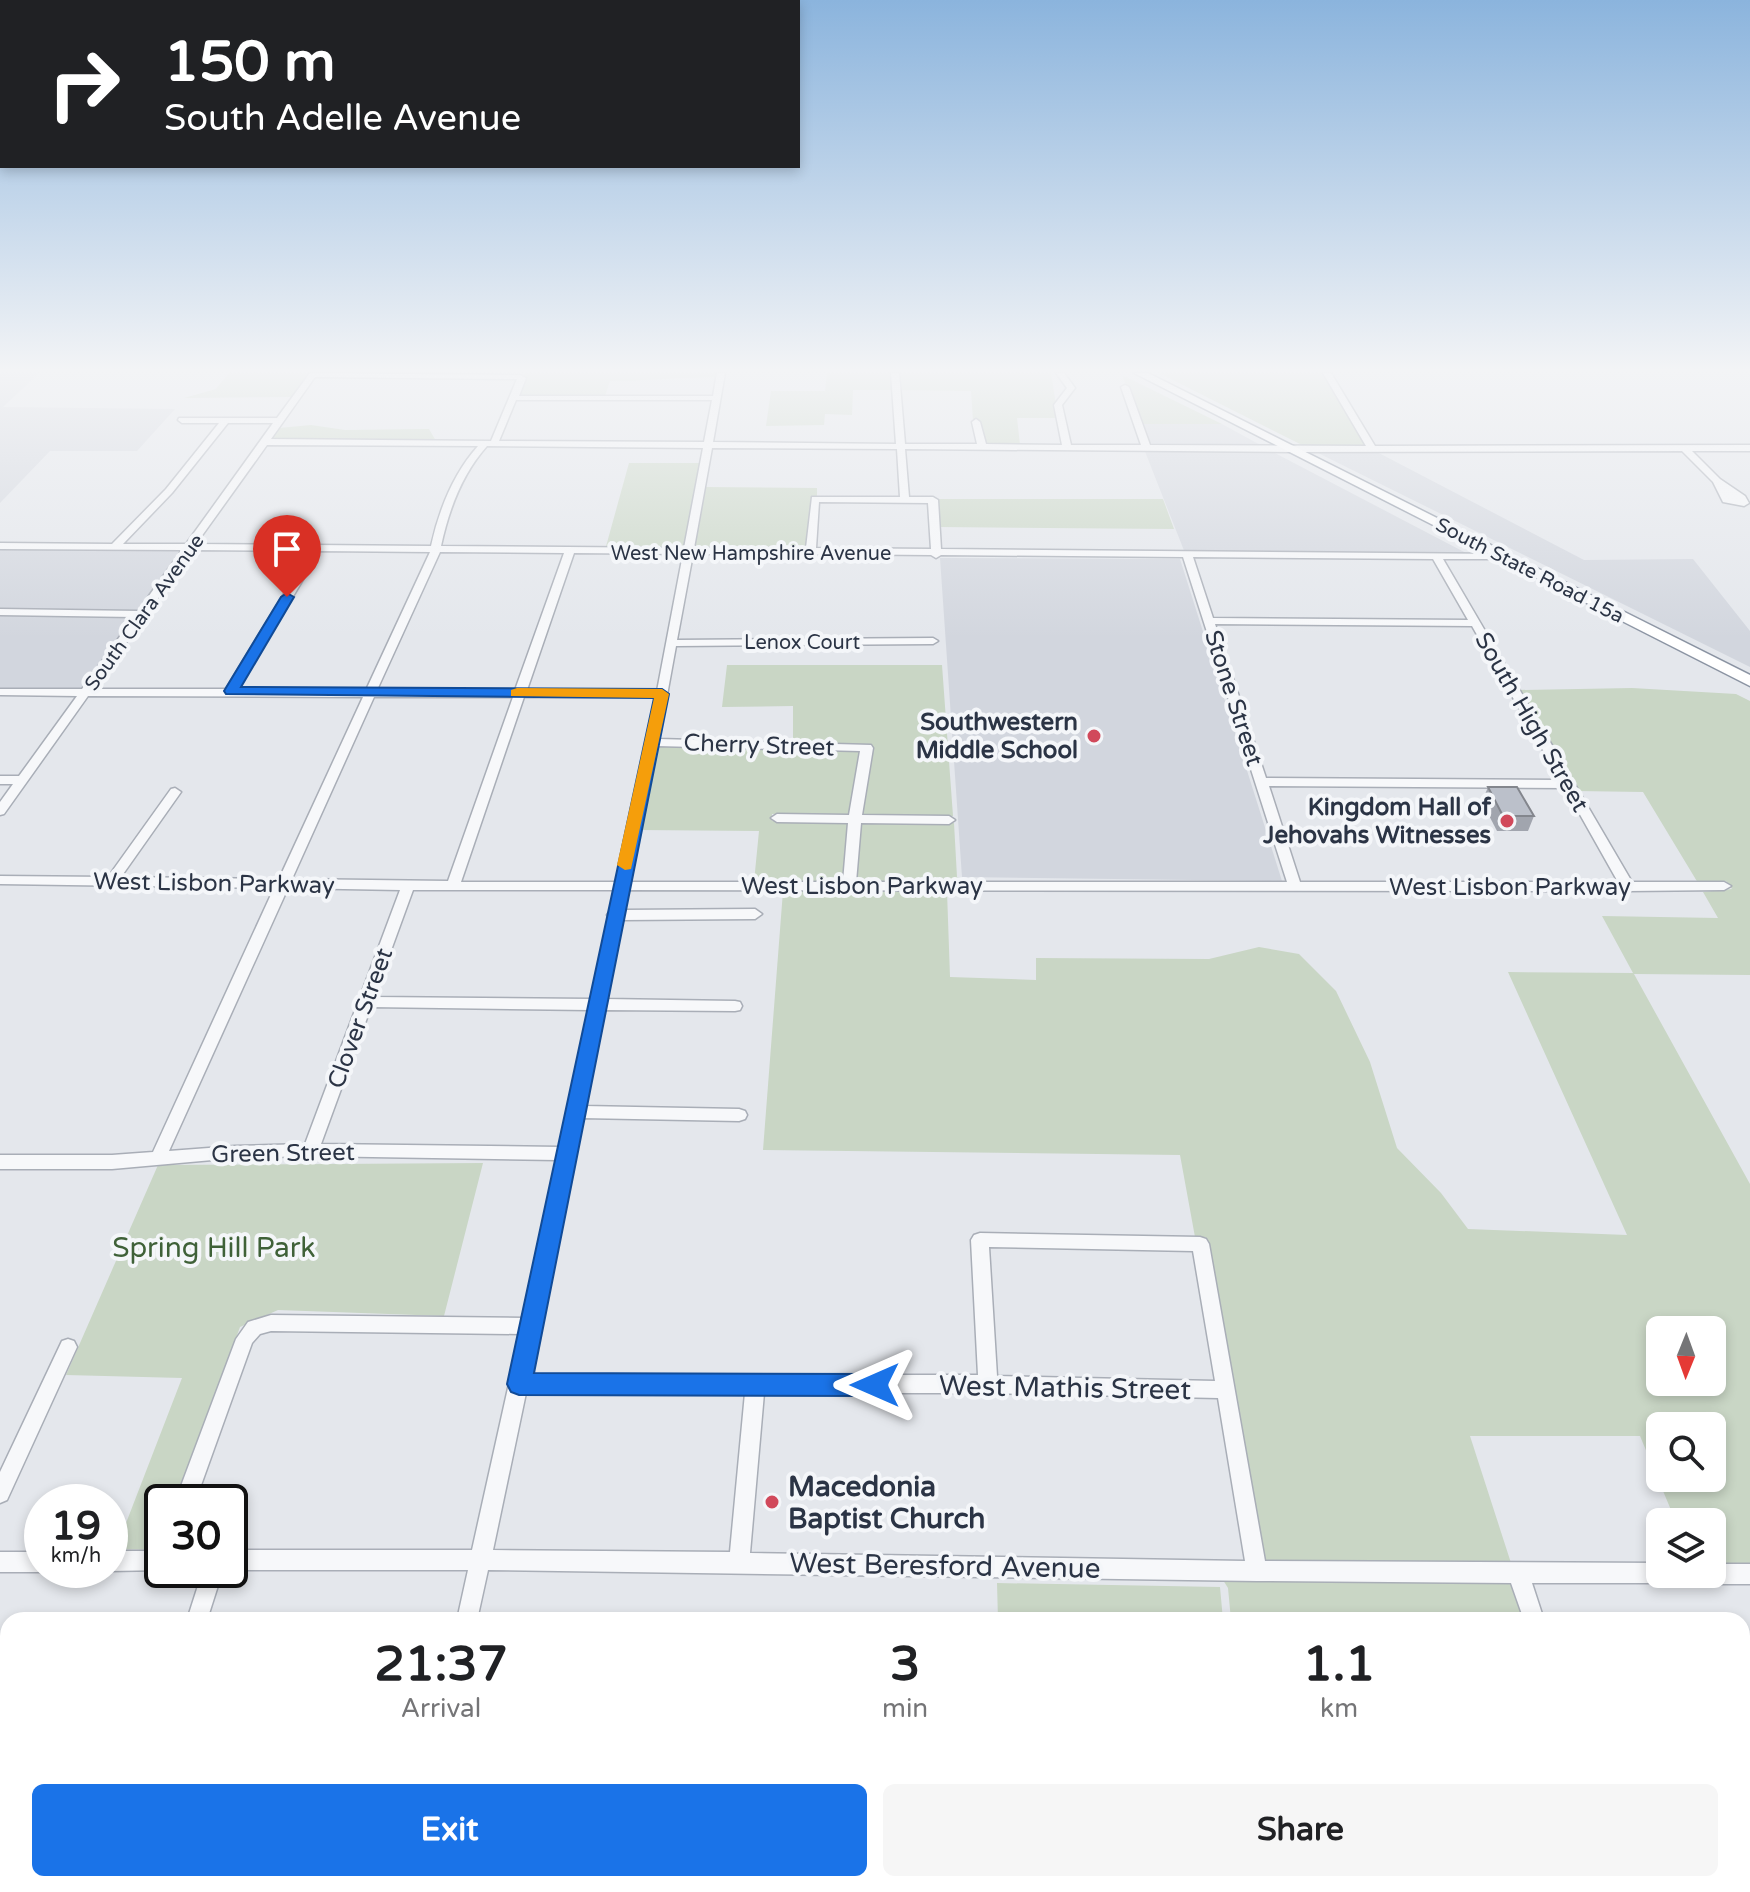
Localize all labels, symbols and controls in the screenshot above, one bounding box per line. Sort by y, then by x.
text: 150 m [164,29,335,96]
icon: right [32,32,136,136]
text: South Adelle Avenue [164,97,521,140]
street label: South State Road 15a [1431,513,1628,629]
pin [253,515,321,597]
icon: arrive [265,527,309,571]
street label: South Clara Avenue [80,530,210,695]
street label: West New Hampshire Avenue [611,542,891,566]
street label: Stone Street [1198,627,1269,770]
street label: South High Street [1468,627,1595,817]
street label: Lenox Court [744,631,860,655]
place label: Southwestern Middle School [916,708,1078,765]
marker: Southwestern Middle School [1085,727,1103,745]
street label: Cherry Street [683,728,835,763]
place label: Kingdom Hall of Jehovahs Witnesses [1262,793,1492,850]
marker: Kingdom Hall of Jehovahs Witnesses [1498,812,1516,830]
street label: West Lisbon Parkway [93,867,335,900]
street label: West Lisbon Parkway [741,872,983,901]
street label: West Lisbon Parkway [1389,873,1631,902]
street label: Clover Street [322,944,399,1092]
street label: Green Street [211,1138,355,1169]
park label: Spring Hill Park [112,1231,316,1265]
north arrow [1646,1316,1726,1396]
map controls [1646,1316,1726,1588]
position arrow [833,1343,917,1427]
street label: West Mathis Street [939,1369,1192,1407]
button: search [1646,1412,1726,1492]
place label: Macedonia Baptist Church [788,1470,985,1536]
speed limit sign: 30 [144,1484,248,1588]
marker: Macedonia Baptist Church [763,1493,781,1511]
text: 19 [51,1502,101,1550]
button: layers [1646,1508,1726,1588]
text: km/h [51,1544,101,1568]
street label: West Beresford Avenue [789,1546,1101,1586]
text: 21:37 [374,1636,508,1694]
text: 3 [890,1636,920,1694]
text: 1.1 [1303,1636,1375,1694]
text: Arrival [401,1693,481,1724]
text: min [882,1693,928,1724]
text: km [1320,1693,1358,1724]
button: Exit [32,1784,867,1876]
button: Share [883,1784,1718,1876]

